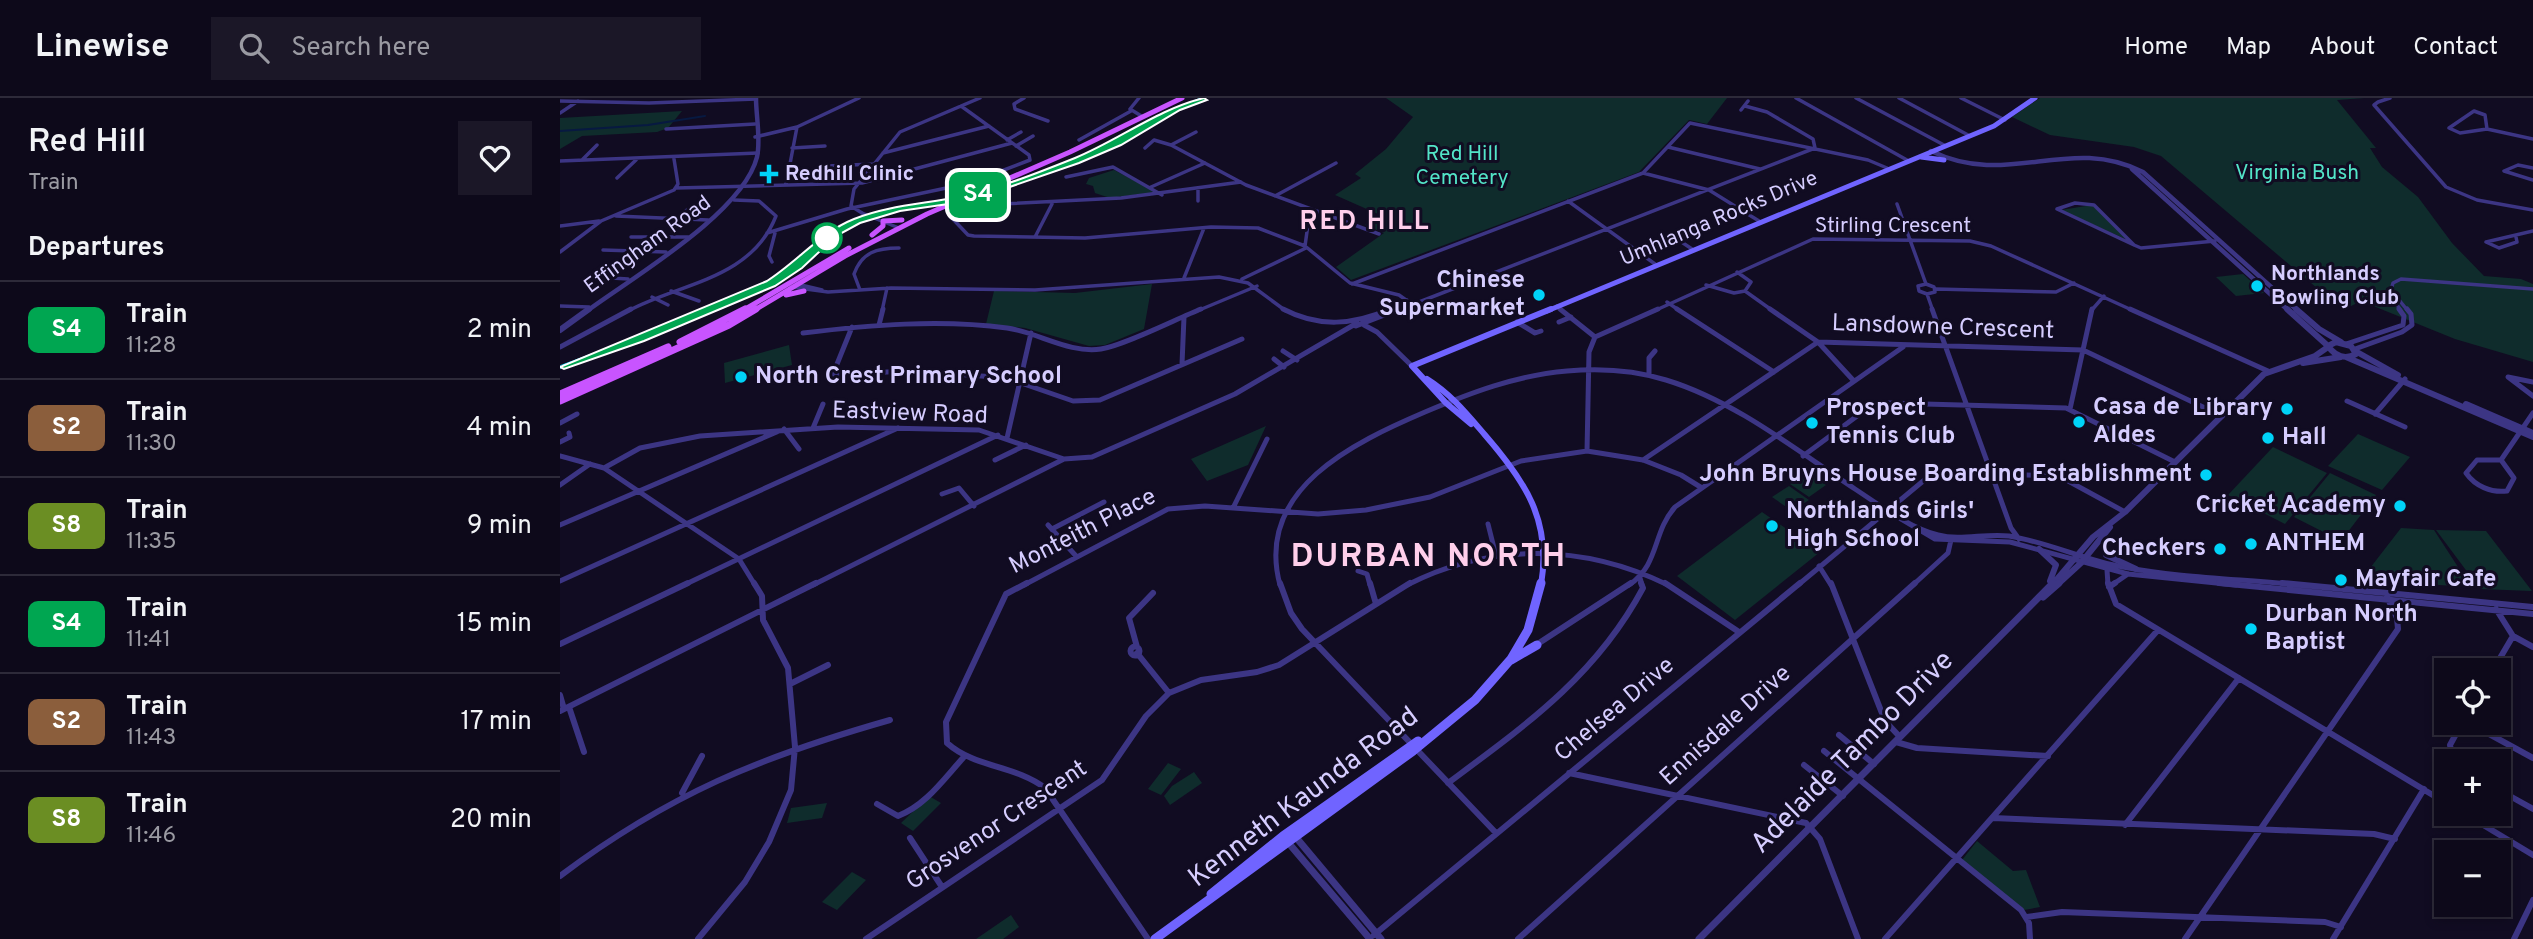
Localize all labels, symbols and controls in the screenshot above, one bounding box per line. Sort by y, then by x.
search box [211,17,701,80]
text: Linewise [35,27,169,69]
icon: search [235,29,273,67]
text: Search here [291,32,430,65]
text: Home [2124,33,2188,63]
text: Map [2226,33,2271,63]
text: About [2309,33,2375,63]
text: Contact [2413,33,2498,63]
button: heart [458,121,532,195]
text: Red Hill [28,122,146,164]
park label: Red Hill Cemetery [1415,141,1509,192]
park label: Virginia Bush [2235,160,2359,187]
place label: Redhill Clinic [785,161,914,188]
marker: Redhill Clinic [759,164,779,184]
street label: Umhlanga Rocks Drive [1616,165,1822,273]
text: Train [28,169,79,198]
line badge: S4 [946,172,1010,218]
text: S4 [963,180,993,210]
street label: Effingham Road [579,190,717,300]
district label: RED HILL [1300,206,1430,239]
street label: Stirling Crescent [1815,213,1971,240]
unlabelled marker [812,223,842,253]
text: Departures [28,232,165,265]
place label: Northlands Bowling Club [2271,261,2399,312]
place label: Chinese Supermarket [1379,266,1525,324]
marker: Northlands Bowling Club [2249,278,2265,294]
marker: Chinese Supermarket [1531,287,1547,303]
text: Train [126,299,188,332]
street label: Lansdowne Crescent [1831,309,2055,347]
text: 2 min [467,314,532,347]
text: S4 [51,315,82,345]
text: 11:28 [126,332,176,361]
place label: North Crest Primary School [755,362,1062,392]
marker: North Crest Primary School [733,369,749,385]
place label: Casa de Aldes [2093,393,2180,451]
place label: Prospect Tennis Club [1826,394,1955,452]
place label: Library [2192,394,2273,424]
street label: Eastview Road [832,396,988,432]
text: Train [126,397,188,430]
marker: Library [2279,401,2295,417]
text: 4 min [466,412,532,445]
text: S2 [52,413,81,443]
marker: Casa de Aldes [2071,414,2087,430]
marker: Prospect Tennis Club [1804,415,1820,431]
place label: Hall [2282,423,2327,453]
text: 11:30 [126,430,177,459]
marker: Hall [2260,430,2276,446]
place label: John Bruyns House Boarding Establishment [1699,460,2192,490]
marker: John Bruyns House Boarding Establishment [2198,467,2214,483]
street label: Monteith Place [1005,482,1161,582]
place label: Cricket Academy [2195,491,2386,521]
text: Train [126,495,188,528]
place label: Northlands Girls' High School [1786,497,1974,555]
marker: Cricket Academy [2392,498,2408,514]
text: 9 min [467,510,532,543]
text: S8 [52,511,81,541]
marker: Northlands Girls' High School [1764,518,1780,534]
text: 11:35 [126,528,176,557]
place label: ANTHEM [2265,529,2365,559]
place label: Checkers [2102,534,2206,564]
marker: ANTHEM [2243,536,2259,552]
district label: DURBAN NORTH [1291,538,1567,578]
marker: Checkers [2212,541,2228,557]
place label: Mayfair Cafe [2355,565,2496,595]
marker: Mayfair Cafe [2333,572,2349,588]
text: Train [126,593,188,626]
place label: Durban North Baptist [2265,600,2418,658]
text: 15 min [457,608,532,641]
text: S4 [51,609,82,639]
marker: Durban North Baptist [2243,621,2259,637]
text: 11:41 [126,626,171,655]
street label: Adelaide Tambo Drive [1744,644,1962,862]
street label: Chelsea Drive [1549,651,1681,769]
map controls [2434,658,2511,917]
button: locate [2434,658,2511,735]
street label: Ennisdale Drive [1654,659,1798,793]
text: Train [126,691,188,724]
street label: Kenneth Kaunda Road [1182,700,1426,896]
text: 17 min [460,706,532,739]
text: S2 [52,707,81,737]
text: 11:43 [126,724,176,753]
button: + [2434,749,2511,826]
street label: Grosvenor Crescent [901,754,1093,898]
text: Train [126,789,188,822]
text: 20 min [450,804,532,837]
text: S8 [52,805,81,835]
text: 11:46 [126,822,176,851]
button: − [2434,840,2511,917]

